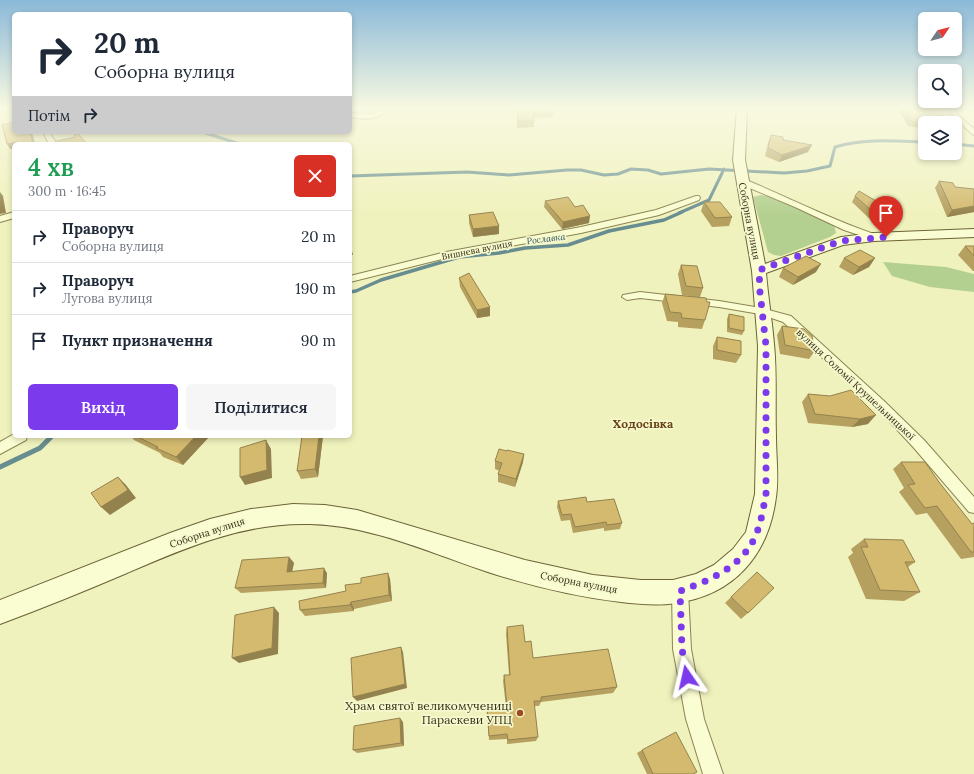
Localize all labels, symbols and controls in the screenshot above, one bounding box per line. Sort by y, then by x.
north arrow [918,12,962,56]
map controls [918,12,962,160]
text: 20 m [94,25,160,61]
icon: right [28,28,80,80]
text: Соборна вулиця [94,60,235,83]
button: search [918,64,962,108]
icon: right [79,104,101,126]
text: Потім [28,106,71,125]
button: layers [918,116,962,160]
text: 4 хв [28,152,74,183]
button: close [294,155,336,197]
street label: Соборна вулиця [736,181,763,261]
text: 300 m · 16:45 [28,183,106,200]
pin [869,196,903,237]
icon: arrive [875,202,897,224]
text: Праворуч [62,219,134,238]
icon: right [28,226,50,248]
text: 20 m [301,227,336,246]
water label: Рославка [526,231,566,246]
street label: Вишнева вулиця [441,237,513,262]
text: Соборна вулиця [62,238,164,255]
text: Праворуч [62,271,134,290]
icon: right [28,278,50,300]
text: 190 m [295,279,336,298]
text: Лугова вулиця [62,290,152,307]
street label: вулиця Соломії Крушельницької [794,326,918,443]
icon: arrive [28,330,50,352]
text: Пункт призначення [62,331,213,350]
text: 90 m [301,331,336,350]
button: Вихід [28,384,178,430]
button: Поділитися [186,384,336,430]
district label: Ходосівка [613,416,674,431]
street label: Соборна вулиця [168,514,246,551]
street label: Соборна вулиця [539,569,619,596]
position arrow [666,656,708,698]
place label: Храм святої великомучениці Параскеви УПЦ [345,698,512,727]
marker: Храм святої великомучениці Параскеви УПЦ [515,708,525,718]

